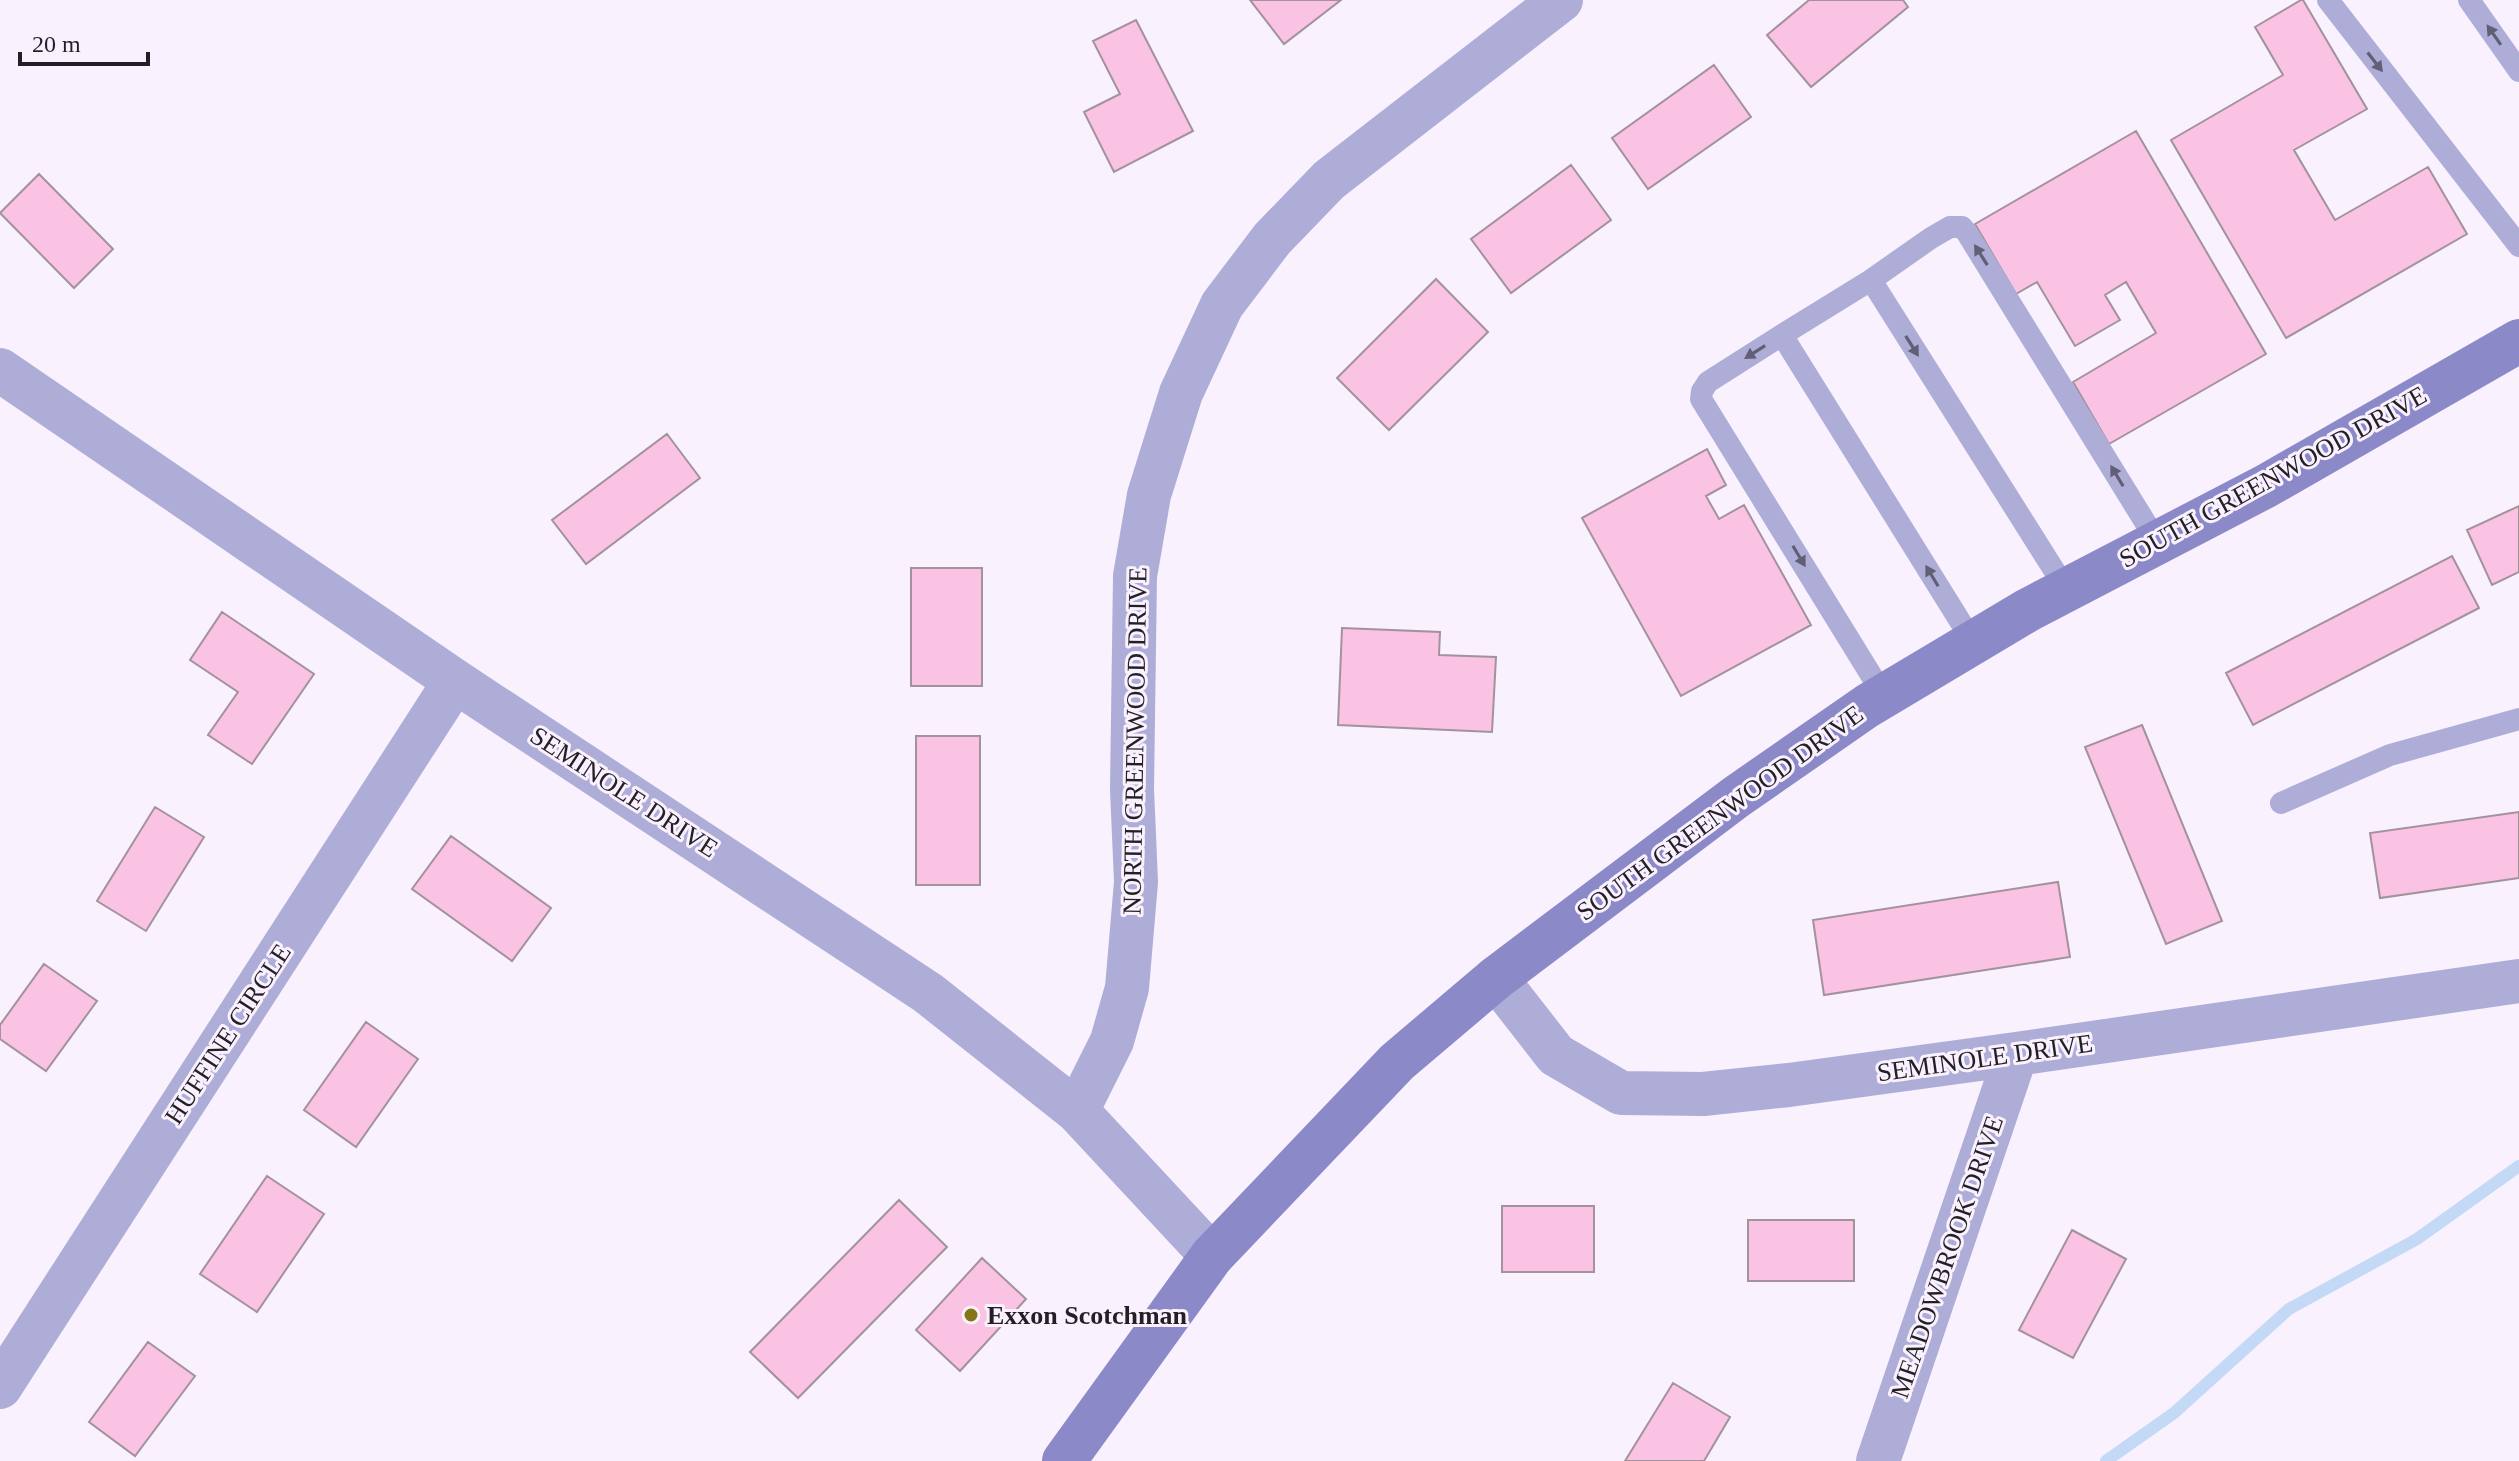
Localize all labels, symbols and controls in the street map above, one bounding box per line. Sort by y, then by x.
scale bar [20,16,148,66]
one-way arrow [2487,25,2502,46]
text: 20 m [32,31,81,57]
one-way arrow [2366,52,2383,72]
one-way arrow [1974,244,1988,266]
one-way arrow [1905,335,1919,357]
one-way arrow [1744,344,1766,358]
street label: SOUTH GREENWOOD DRIVE [2114,380,2432,574]
one-way arrow [2110,465,2124,487]
one-way arrow [1792,545,1806,567]
one-way arrow [1926,565,1940,587]
street label: NORTH GREENWOOD DRIVE [1117,567,1153,915]
street label: SOUTH GREENWOOD DRIVE [1571,699,1869,927]
street label: SEMINOLE DRIVE [525,721,723,863]
street label: HUFFINE CIRCLE [159,939,297,1129]
street label: SEMINOLE DRIVE [1875,1029,2095,1087]
street label: MEADOWBROOK DRIVE [1885,1112,2009,1402]
place label: Exxon Scotchman [987,1301,1188,1330]
marker: Exxon Scotchman [962,1306,980,1324]

